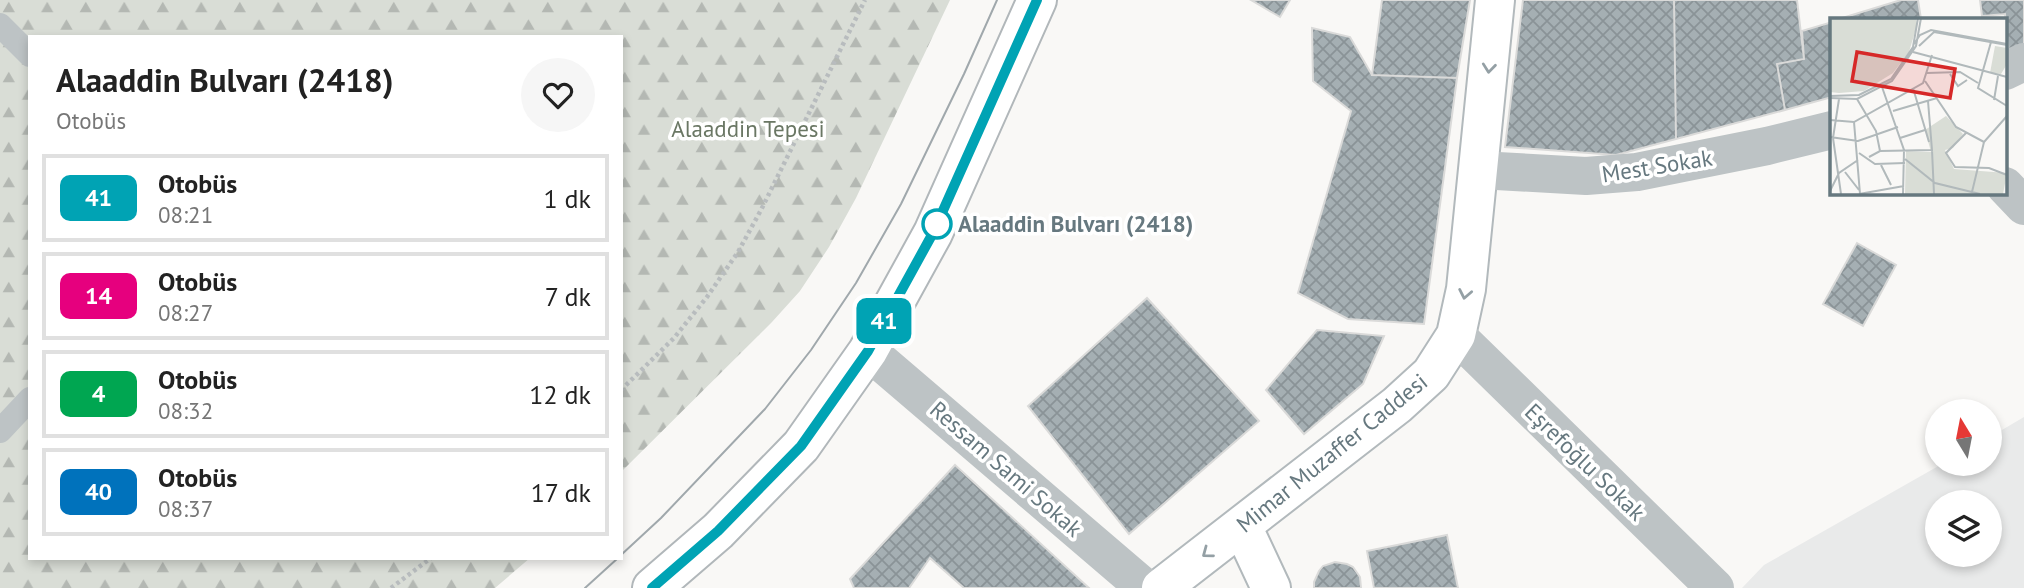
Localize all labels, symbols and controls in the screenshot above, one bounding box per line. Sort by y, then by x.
inset map [1830,18,2007,194]
text: Alaaddin Bulvarı (2418) [56,58,394,101]
button: heart [521,58,595,132]
one-way arrow [1482,63,1497,74]
text: Otobüs [56,106,126,135]
park label: Alaaddin Tepesi [671,114,825,143]
street label: Mest Sokak [1600,142,1714,189]
text: Otobüs [158,167,237,200]
text: 41 [85,182,112,213]
text: 1 dk [543,182,591,215]
text: 08:21 [158,200,213,229]
marker: Alaaddin Bulvarı (2418) [922,209,952,239]
place label: Alaaddin Bulvarı (2418) [958,209,1193,238]
text: Otobüs [158,265,237,298]
text: 14 [85,280,112,311]
text: 7 dk [545,280,591,313]
one-way arrow [1458,288,1473,300]
text: 08:27 [158,298,213,327]
line badge: 41 [852,298,916,344]
text: 41 [870,305,898,336]
text: Otobüs [158,363,237,396]
street label: Mimar Muzaffer Caddesi [1230,367,1433,539]
text: 4 [92,378,105,409]
text: 12 dk [529,378,591,411]
street label: Ressam Sami Sokak [924,395,1088,543]
text: 08:32 [158,396,213,425]
street label: Eşrefoğlu Sokak [1519,397,1652,526]
north arrow [1925,399,2002,476]
map controls [1925,399,2002,567]
text: Otobüs [158,461,237,494]
text: 40 [85,476,112,507]
text: 17 dk [531,476,591,509]
button: layers [1925,490,2002,567]
text: 08:37 [158,494,213,523]
one-way arrow [1203,544,1215,557]

